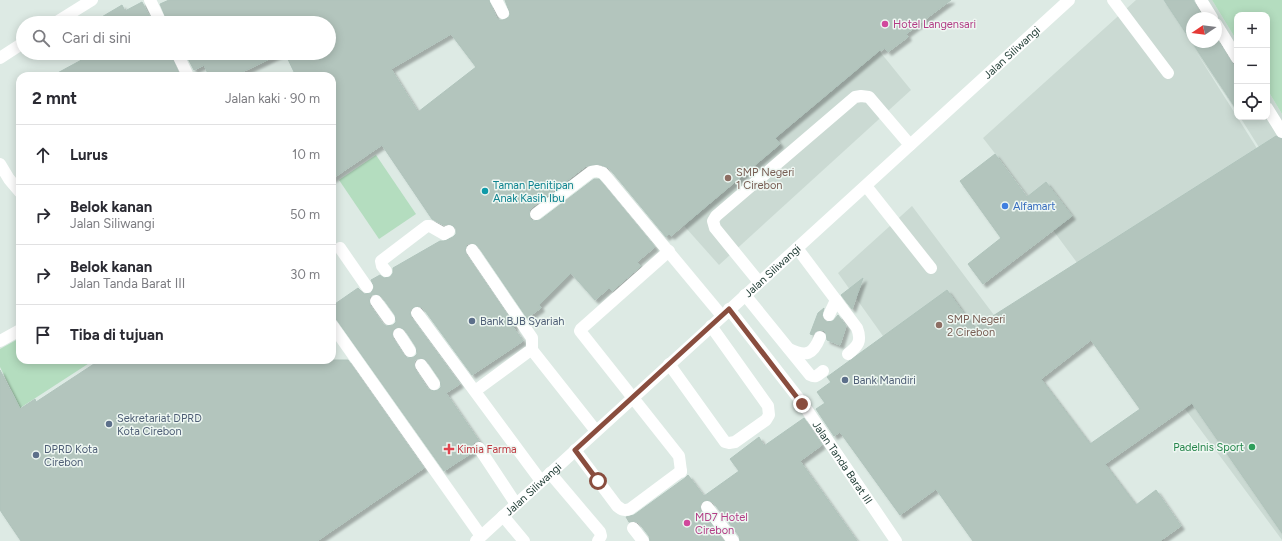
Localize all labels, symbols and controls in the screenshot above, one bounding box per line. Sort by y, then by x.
north arrow [1186,12,1222,48]
map controls [1234,12,1270,120]
button: + [1234,12,1270,48]
search box [16,16,336,60]
place label: Hotel Langensari [893,18,976,31]
marker: Hotel Langensari [880,19,890,29]
street label: Jalan Siliwangi [981,23,1043,81]
icon: search [30,27,52,49]
text: Cari di sini [62,29,131,47]
button: − [1234,48,1270,84]
button: locate [1234,84,1270,120]
text: 2 mnt [32,88,77,108]
text: Jalan kaki · 90 m [225,91,320,106]
icon: ahead [32,144,54,166]
text: Lurus [70,146,108,164]
text: 10 m [292,147,320,162]
place label: SMP Negeri 1 Cirebon [736,166,794,192]
marker: SMP Negeri 1 Cirebon [723,173,733,183]
place label: Taman Penitipan Anak Kasih Ibu [493,179,574,205]
marker: Taman Penitipan Anak Kasih Ibu [480,186,490,196]
text: Belok kanan [70,198,152,216]
place label: Alfamart [1013,200,1055,213]
marker: Alfamart [1000,201,1010,211]
icon: right [32,204,54,226]
text: 50 m [290,207,320,222]
text: Jalan Siliwangi [70,216,155,231]
street label: Jalan Siliwangi [741,242,803,300]
text: Belok kanan [70,258,152,276]
icon: right [32,264,54,286]
text: 30 m [290,267,320,282]
text: Jalan Tanda Barat III [70,276,185,291]
place label: SMP Negeri 2 Cirebon [947,313,1005,339]
place label: Bank BJB Syariah [480,315,564,328]
marker: Bank BJB Syariah [467,316,477,326]
marker: SMP Negeri 2 Cirebon [934,320,944,330]
icon: arrive [32,324,54,346]
text: Tiba di tujuan [70,326,164,344]
place label: Bank Mandiri [853,374,916,387]
marker: Bank Mandiri [840,375,850,385]
route end [793,395,811,413]
place label: Sekretariat DPRD Kota Cirebon [117,412,202,438]
street label: Jalan Tanda Barat III [810,418,875,506]
marker: Sekretariat DPRD Kota Cirebon [104,419,114,429]
place label: Padelnis Sport [1173,441,1244,454]
marker: Padelnis Sport [1247,442,1257,452]
place label: DPRD Kota Cirebon [44,443,98,469]
place label: Kimia Farma [457,443,517,456]
marker: Kimia Farma [444,444,454,454]
marker: DPRD Kota Cirebon [31,450,41,460]
street label: Jalan Siliwangi [502,460,564,518]
route start [589,472,607,490]
place label: MD7 Hotel Cirebon [695,511,748,537]
marker: MD7 Hotel Cirebon [682,518,692,528]

